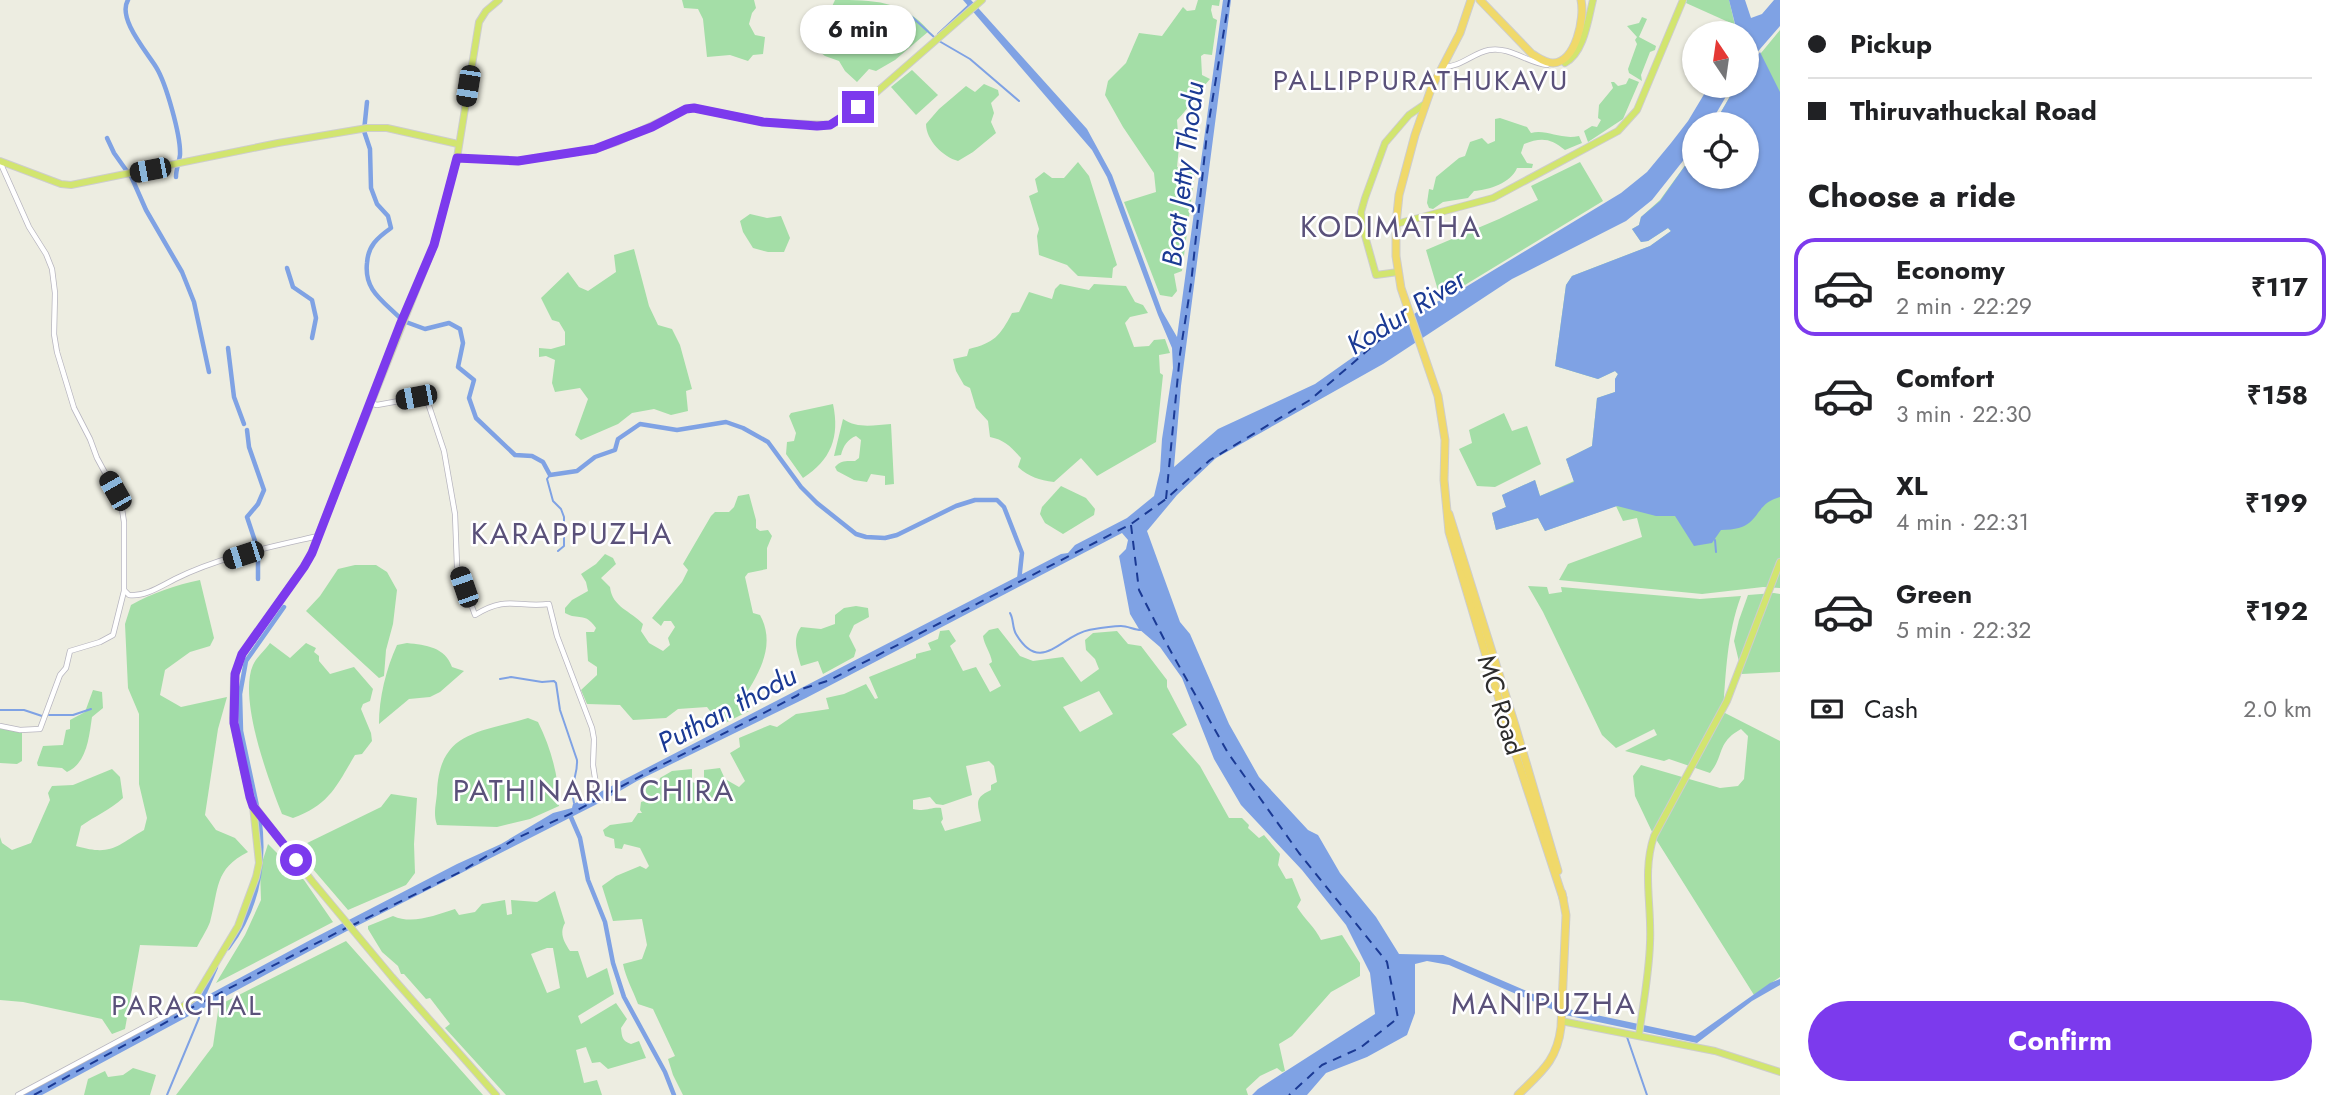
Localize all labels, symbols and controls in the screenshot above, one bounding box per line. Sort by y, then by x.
callout: 6 min [800,6,916,55]
text: 6 min [828,12,888,46]
north arrow [1682,21,1759,98]
map controls [1682,21,1759,189]
text: Pickup [1850,25,1932,63]
district label: PALLIPPURATHUKAVU [1273,60,1569,101]
car [455,64,482,108]
water label: Boat Jetty Thodu [1151,79,1215,269]
route end [842,91,874,123]
text: Thiruvathuckal Road [1850,92,2097,130]
button: locate [1682,112,1759,189]
car [128,156,173,184]
text: Choose a ride [1808,173,2016,219]
district label: KODIMATHA [1300,205,1482,248]
text: Economy [1896,251,2005,289]
icon: car [1812,256,1875,319]
water label: Kodur River [1338,258,1475,365]
text: ₹117 [2251,268,2308,306]
text: 2 min · 22:29 [1896,289,2032,323]
text: Comfort [1896,359,1994,397]
icon: car [1812,364,1875,427]
text: ₹158 [2247,376,2308,414]
car [394,383,439,411]
text: 3 min · 22:30 [1896,397,2032,431]
text: XL [1896,467,1928,505]
car [96,468,135,514]
icon: car [1812,472,1875,535]
text: ₹199 [2245,484,2308,522]
text: 4 min · 22:31 [1896,505,2029,539]
district label: KARAPPUZHA [471,512,673,555]
car [220,539,267,571]
car [448,564,481,610]
text: Green [1896,575,1972,613]
icon: car [1812,580,1875,643]
text: ₹192 [2245,592,2308,630]
text: 5 min · 22:32 [1896,613,2031,647]
street label: MC Road [1468,650,1534,760]
water label: Puthan thodu [650,655,804,763]
icon: cash [1808,690,1846,728]
text: Cash [1864,690,1918,728]
text: 2.0 km [2243,692,2312,726]
district label: PATHINARIL CHIRA [453,769,735,812]
route start [280,844,312,876]
district label: MANIPUZHA [1451,982,1637,1025]
district label: PARACHAL [111,985,263,1026]
button: Confirm [1808,1001,2312,1081]

